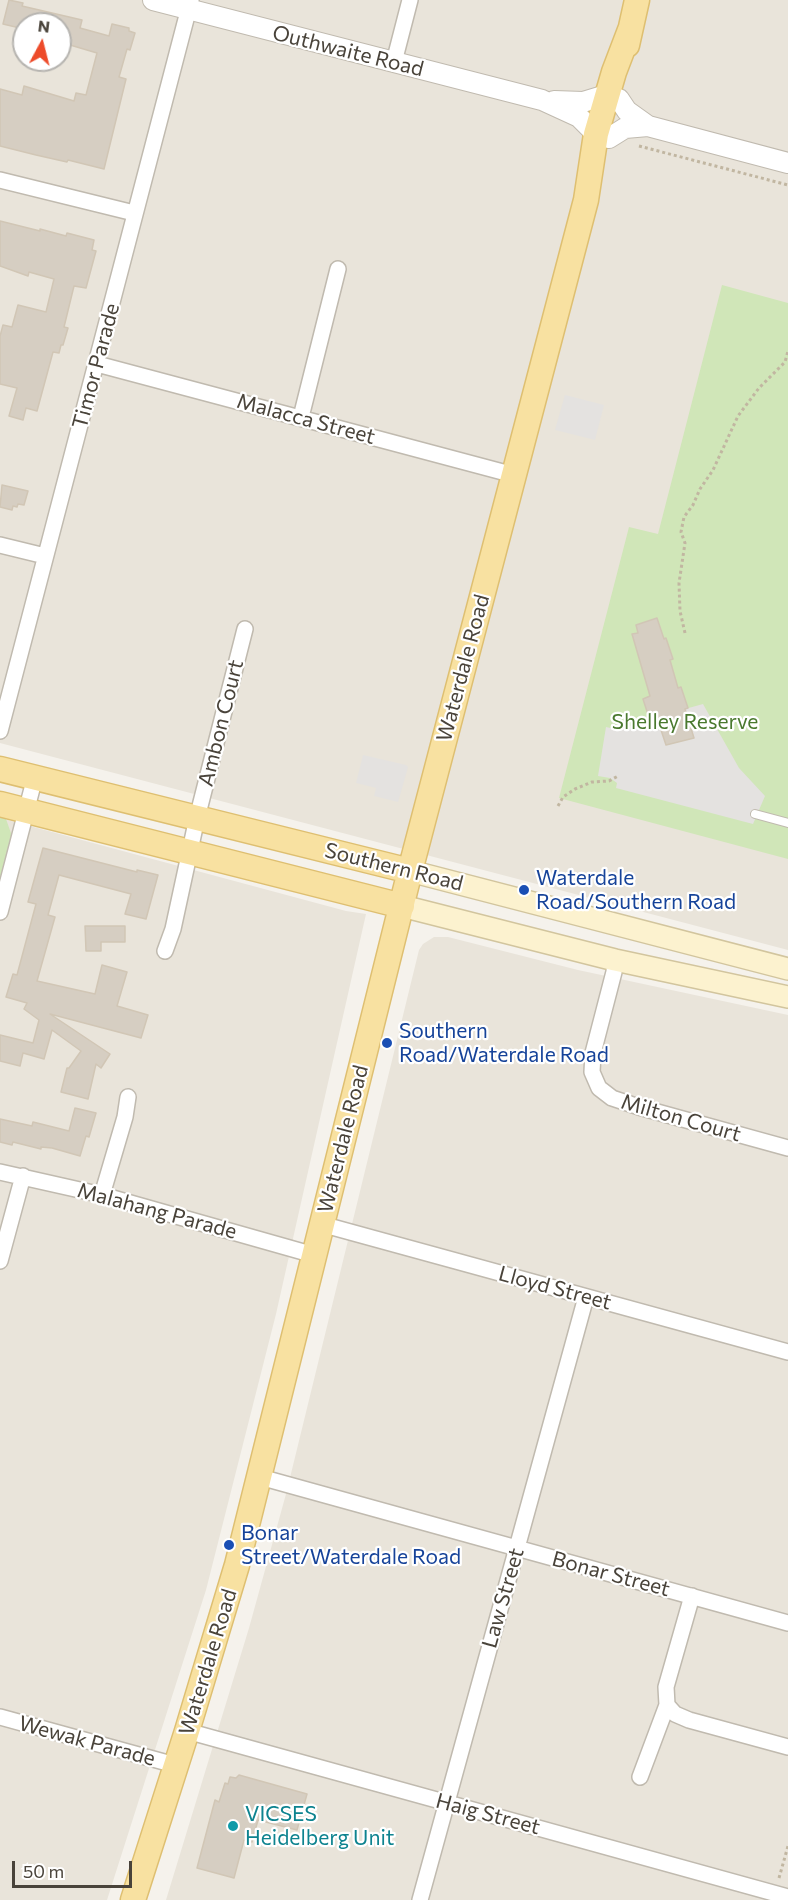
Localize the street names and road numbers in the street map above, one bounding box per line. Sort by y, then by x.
street label: Outhwaite Road [270,20,426,82]
street label: Timor Parade [67,301,125,431]
street label: Malacca Street [234,388,378,450]
street label: Waterdale Road [431,592,495,744]
street label: Ambon Court [193,657,249,789]
street label: Southern Road [322,838,466,896]
street label: Waterdale Road [312,1062,374,1216]
street label: Milton Court [618,1089,744,1147]
street label: Malahang Parade [74,1178,240,1244]
street label: Lloyd Street [496,1261,614,1315]
street label: Law Street [477,1545,529,1651]
street label: Bonar Street [549,1546,673,1602]
street label: Waterdale Road [174,1586,242,1738]
street label: Wewak Parade [16,1711,158,1771]
street label: Haig Street [433,1788,543,1840]

